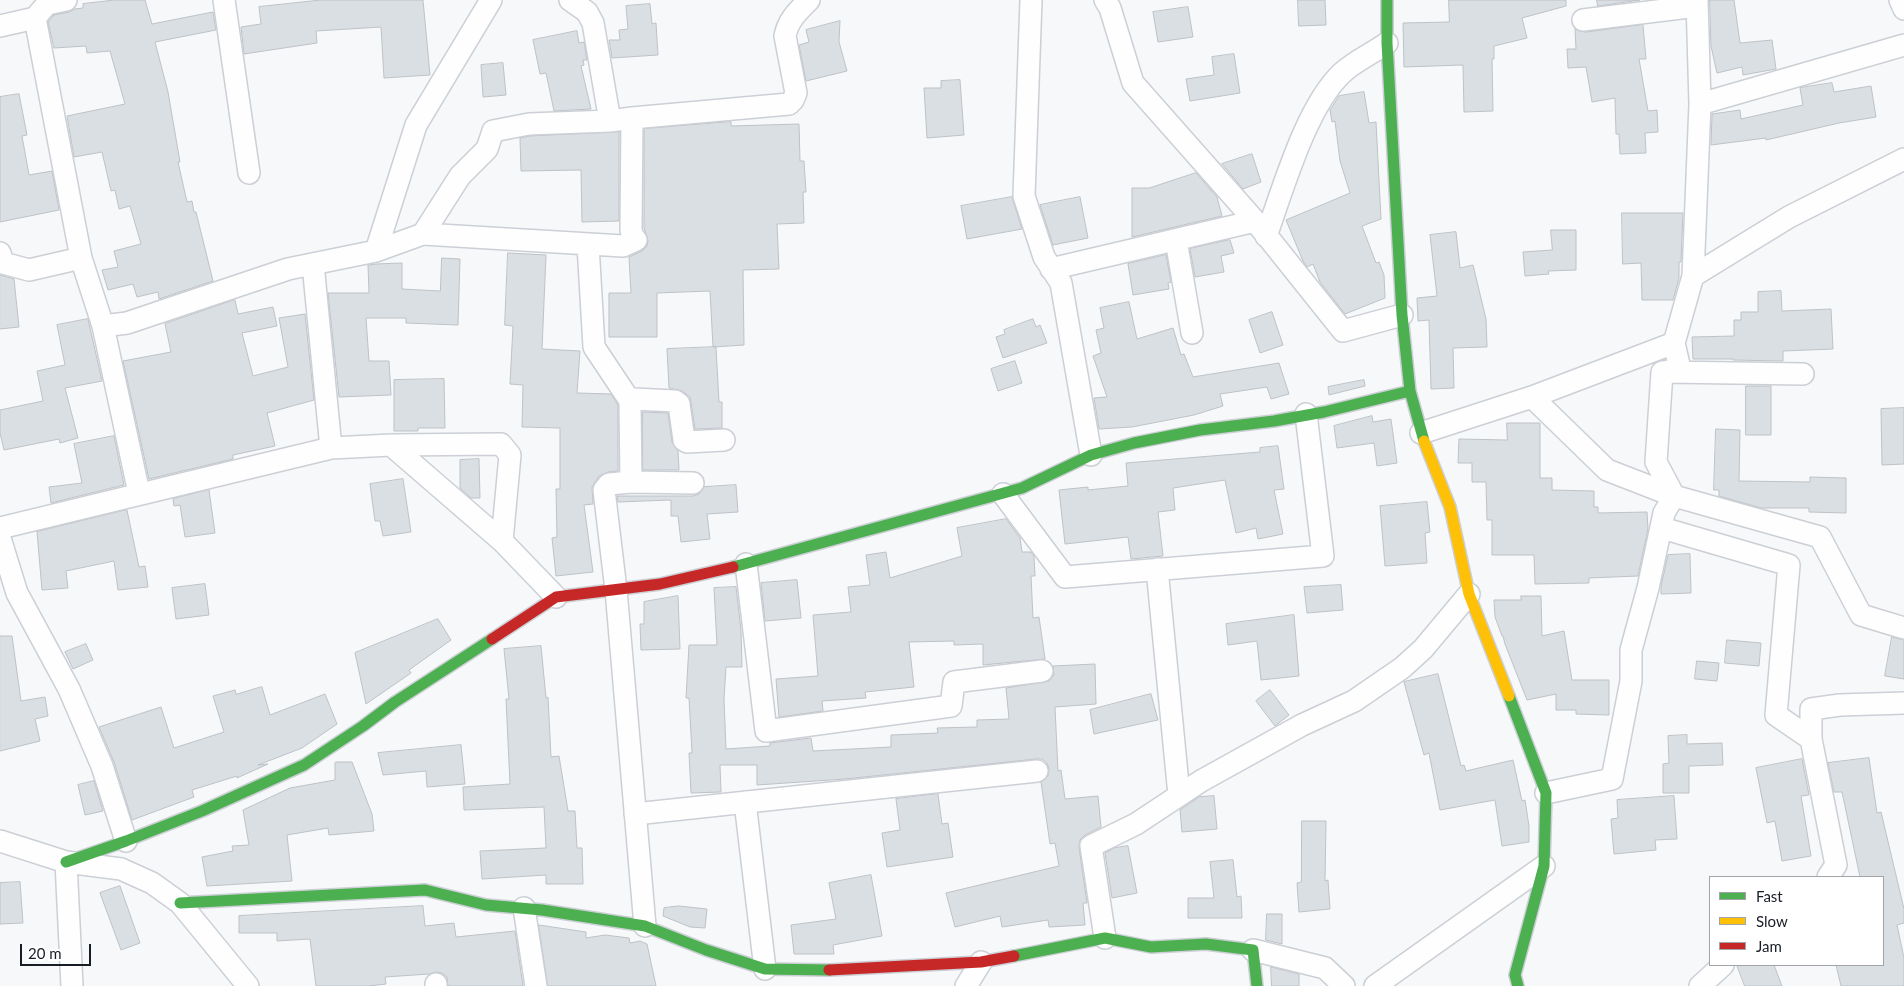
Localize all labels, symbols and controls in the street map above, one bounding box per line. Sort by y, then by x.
legend [1709,876,1884,966]
text: Fast [1756,887,1783,905]
text: Slow [1756,912,1788,930]
scale bar [22,934,94,966]
text: Jam [1756,937,1782,955]
text: 20 m [28,944,62,962]

